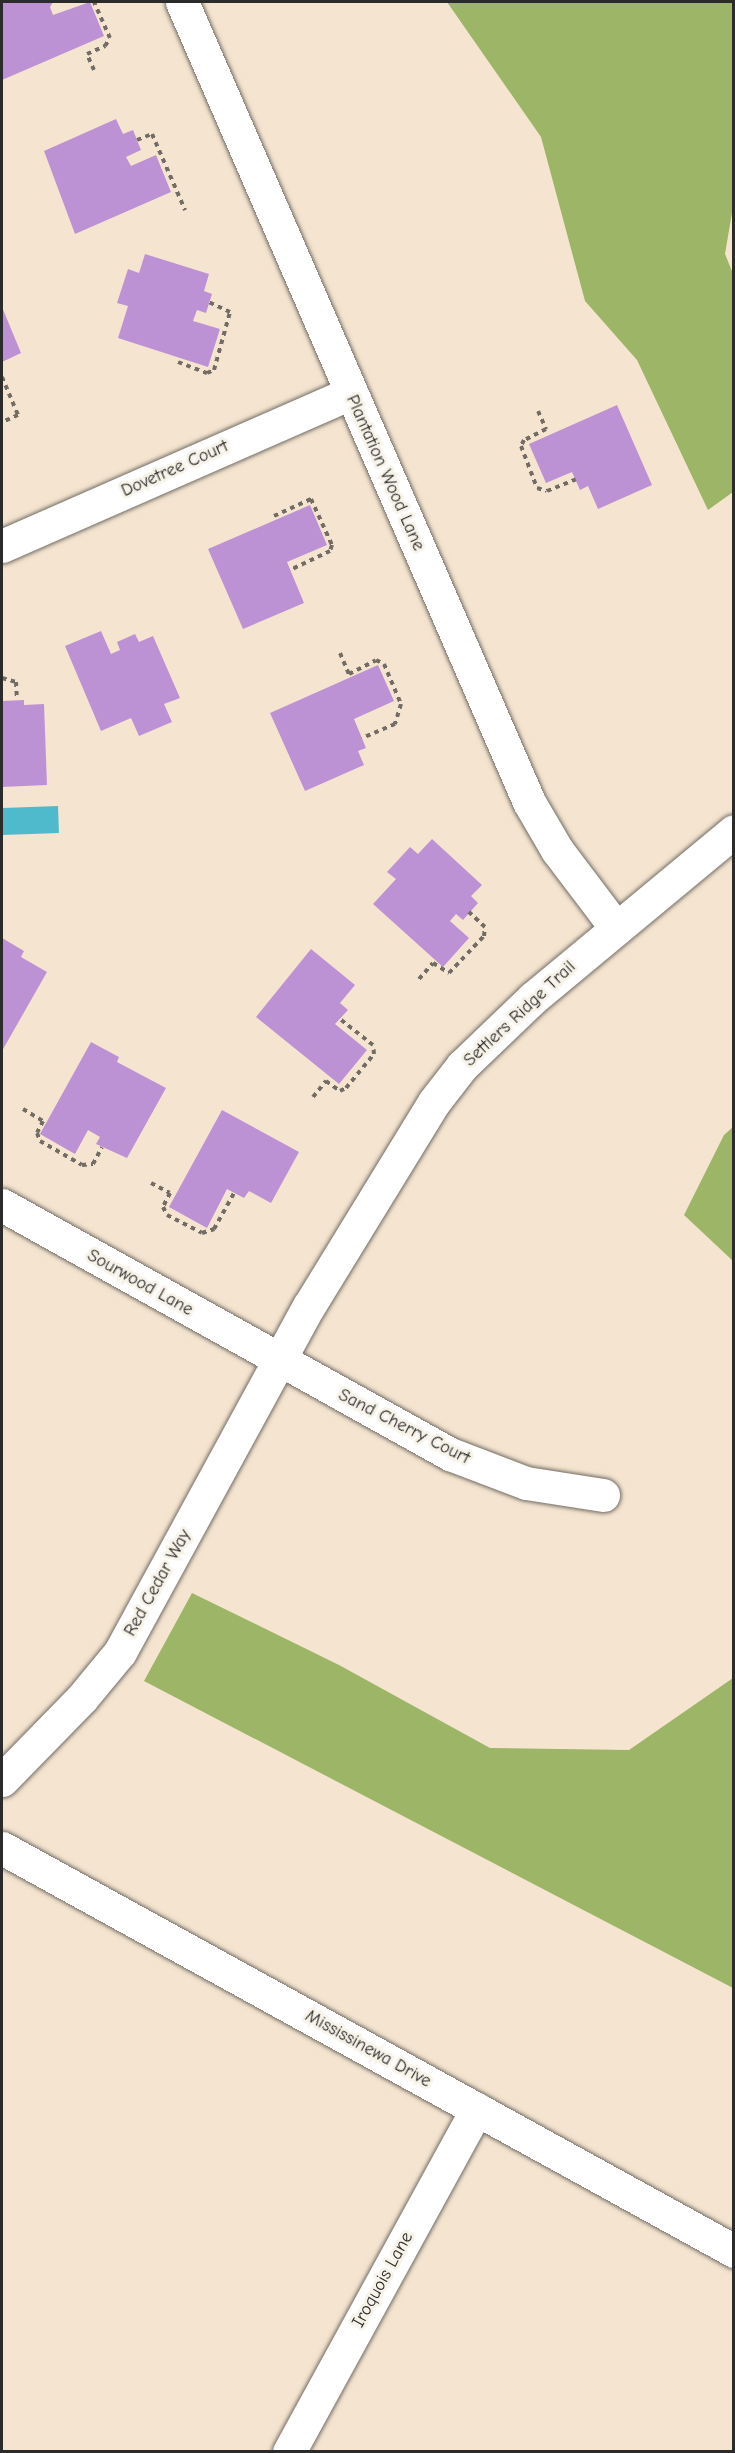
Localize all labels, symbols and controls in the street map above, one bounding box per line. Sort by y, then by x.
street label: Plantation Wood Lane [341,392,429,554]
street label: Dovetree Court [118,436,232,502]
street label: Settlers Ridge Trail [460,957,580,1071]
street label: Sourwood Lane [83,1245,197,1321]
street label: Sand Cherry Court [335,1384,473,1470]
street label: Red Cedar Way [120,1526,196,1640]
street label: Mississinewa Drive [301,2005,435,2093]
street label: Iroquois Lane [348,2228,418,2332]

